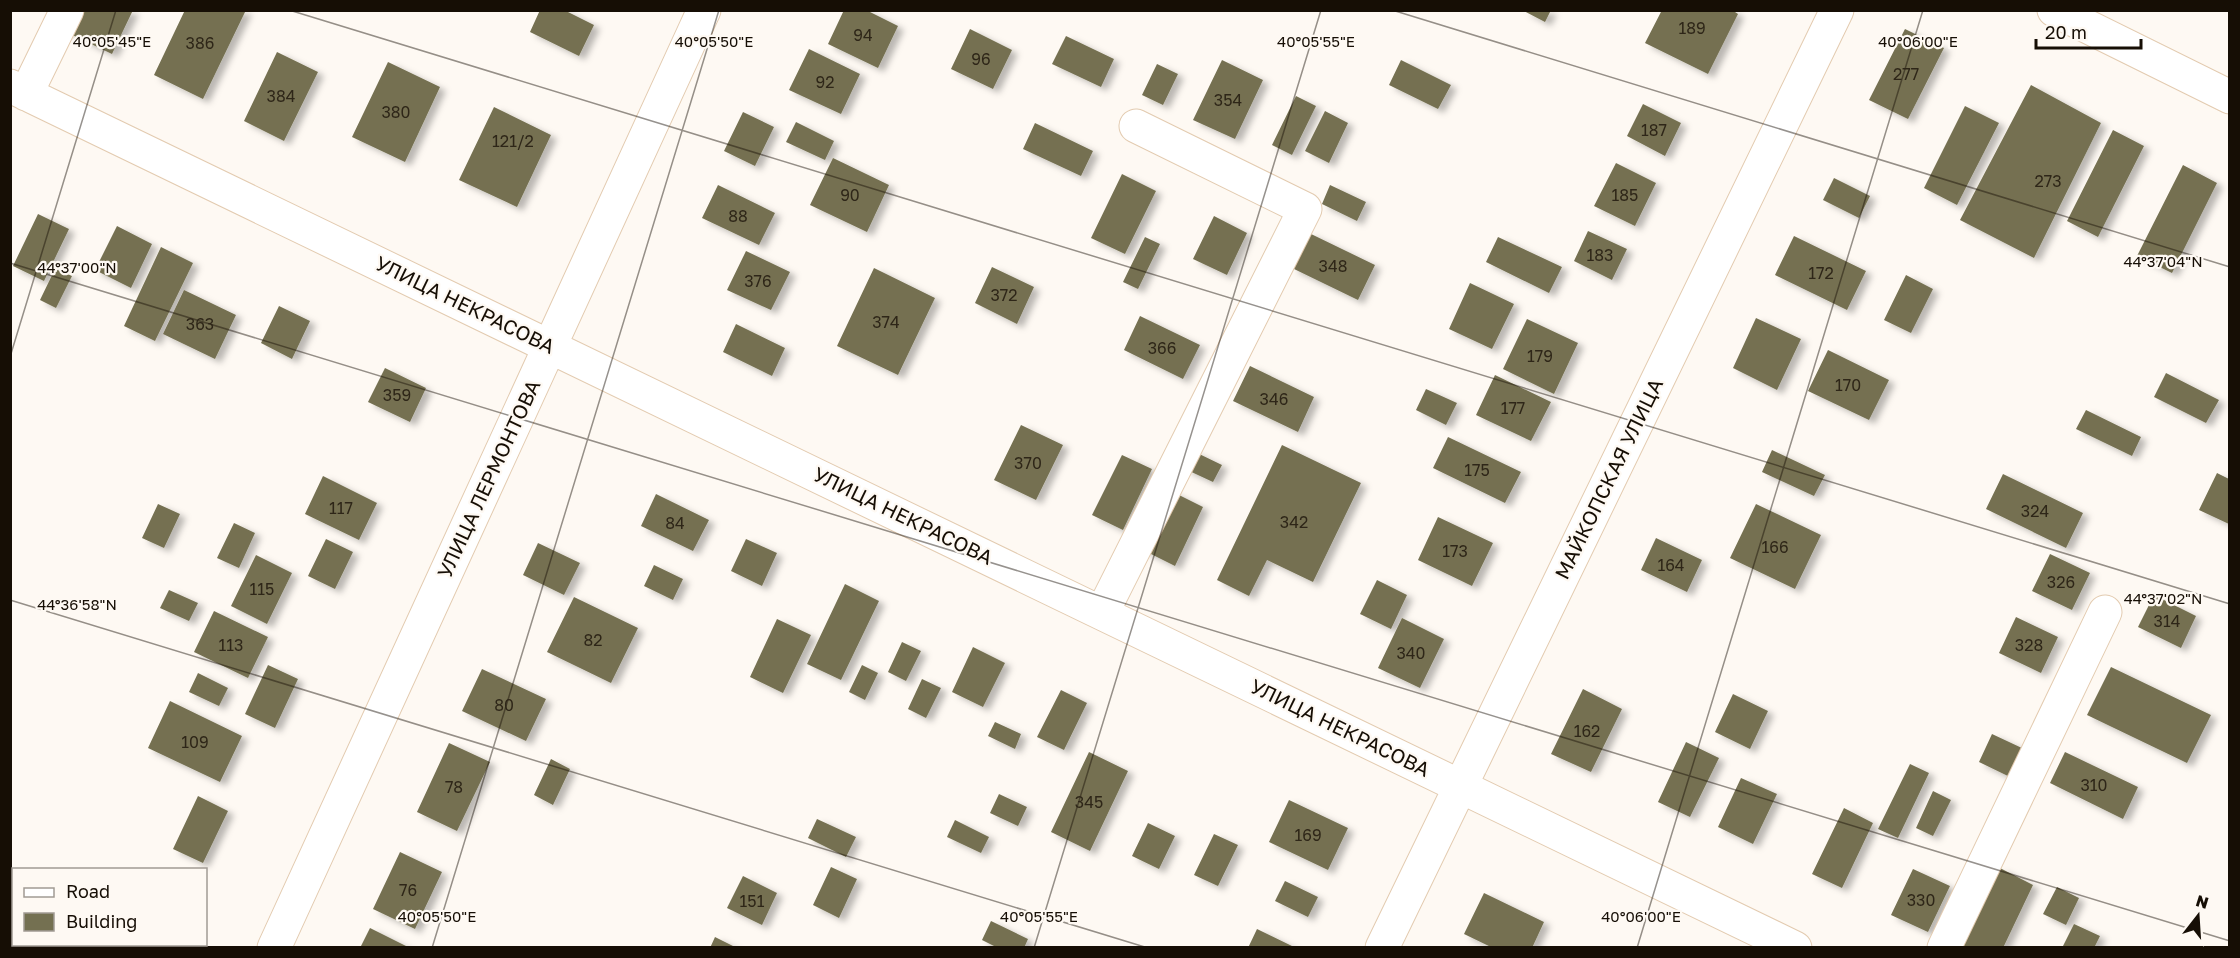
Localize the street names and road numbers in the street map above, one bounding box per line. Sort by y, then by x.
street label: УЛИЦА НЕКРАСОВА [372,250,559,358]
street label: МАЙКОПСКАЯ УЛИЦА [1549,374,1667,583]
street label: УЛИЦА ЛЕРМОНТОВА [432,376,545,582]
street label: УЛИЦА НЕКРАСОВА [810,461,997,569]
street label: УЛИЦА НЕКРАСОВА [1247,673,1434,781]

